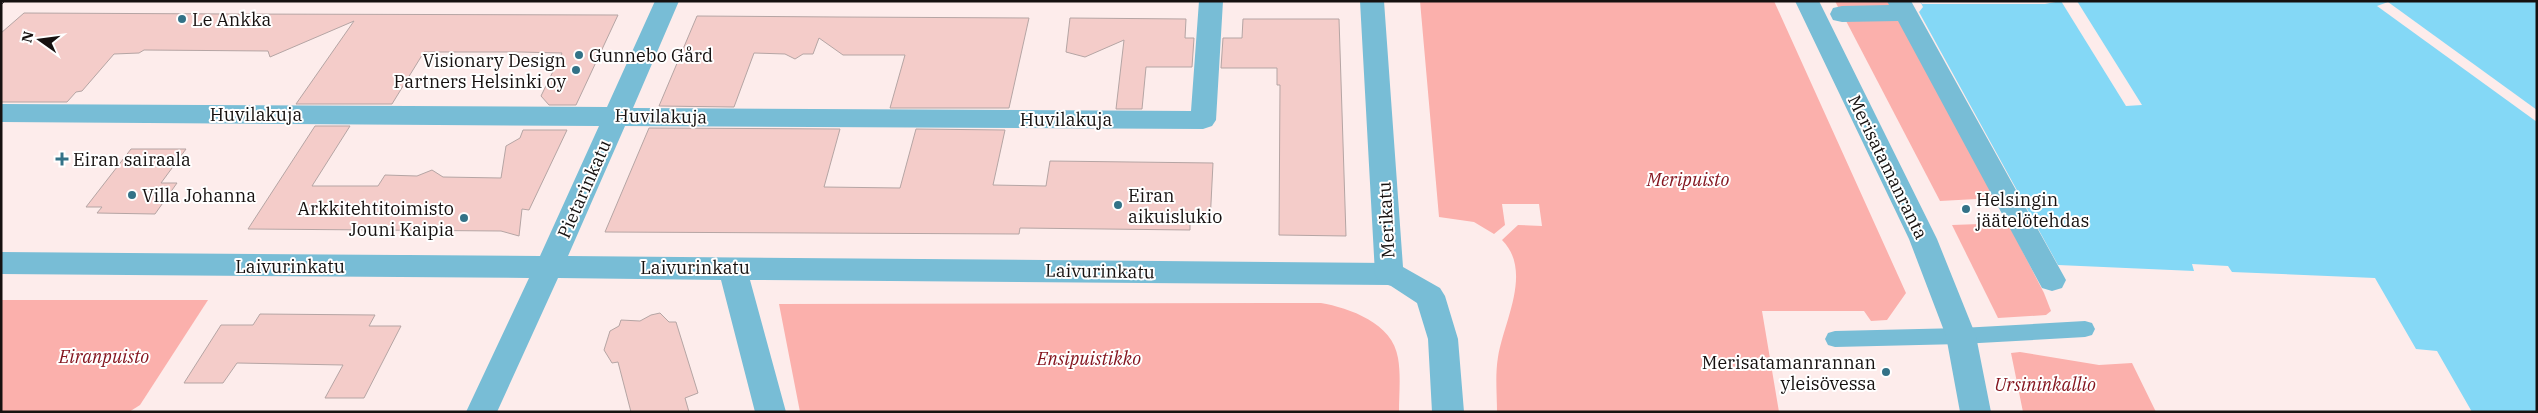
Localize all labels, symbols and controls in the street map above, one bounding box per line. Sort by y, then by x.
place label: Le Ankka [192,8,271,31]
marker: Le Ankka [176,13,188,25]
north arrow [15,15,65,65]
text: N [17,29,37,44]
place label: Gunnebo Gård [589,44,713,67]
place label: Visionary Design Partners Helsinki oy [393,49,566,93]
marker: Gunnebo Gård [573,49,585,61]
marker: Visionary Design Partners Helsinki oy [570,64,582,76]
street label: Merisatamanranta [1843,91,1933,243]
street label: Huvilakuja [210,103,302,126]
street label: Huvilakuja [615,104,708,128]
street label: Huvilakuja [1020,108,1112,131]
street label: Pietarinkatu [552,136,616,242]
place label: Eiran sairaala [73,148,191,171]
marker: Eiran sairaala [55,152,69,166]
park label: Meripuisto [1646,168,1729,191]
street label: Merikatu [1373,181,1399,259]
place label: Villa Johanna [142,184,256,207]
place label: Eiran aikuislukio [1128,184,1222,228]
place label: Helsingin jäätelötehdas [1975,188,2089,232]
marker: Villa Johanna [126,189,138,201]
place label: Arkkitehtitoimisto Jouni Kaipia [298,197,454,241]
marker: Eiran aikuislukio [1112,199,1124,211]
marker: Helsingin jäätelötehdas [1960,203,1972,215]
marker: Arkkitehtitoimisto Jouni Kaipia [458,212,470,224]
street label: Laivurinkatu [235,255,345,278]
street label: Laivurinkatu [640,256,750,279]
street label: Laivurinkatu [1045,259,1155,283]
park label: Eiranpuisto [58,345,149,368]
park label: Ensipuistikko [1036,347,1141,370]
place label: Merisatamanrannan yleisövessa [1702,351,1876,395]
marker: Merisatamanrannan yleisövessa [1880,366,1892,378]
park label: Ursininkallio [1994,373,2096,396]

